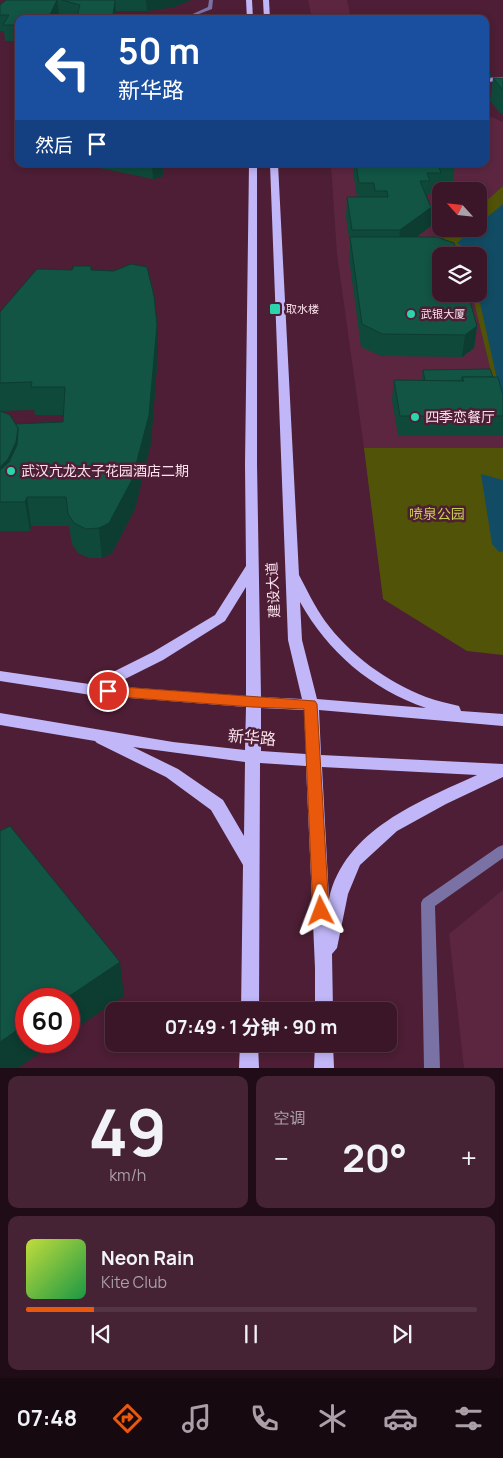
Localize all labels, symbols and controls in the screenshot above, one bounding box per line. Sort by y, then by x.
text: 50 m [118,27,200,75]
icon: left [35,35,100,100]
text: 新华路 [118,75,184,105]
icon: arrive [83,130,111,158]
text: 然后 [35,132,73,158]
north arrow [432,182,488,238]
map controls [432,182,487,302]
button: layers [432,247,487,302]
place label: 取水楼 [286,301,319,316]
marker: 取水楼 [268,302,282,316]
place label: 武银大厦 [421,306,465,321]
marker: 武银大厦 [405,308,417,320]
place label: 四季恋餐厅 [425,407,495,426]
marker: 四季恋餐厅 [409,411,421,423]
place label: 武汉亢龙太子花园酒店二期 [21,461,189,480]
marker: 武汉亢龙太子花园酒店二期 [5,465,17,477]
park label: 喷泉公园 [409,504,465,523]
street label: 建设大道 [262,562,283,618]
pin [87,670,129,712]
icon: arrive [94,677,122,705]
street label: 新华路 [227,724,277,750]
position arrow [294,884,346,936]
speed limit sign: 60 [15,988,80,1053]
text: 07:49 · 1 分钟 · 90 m [165,1014,337,1040]
text: 49 [89,1087,167,1176]
text: 空调 [274,1107,306,1129]
text: 20° [342,1131,407,1183]
text: − [274,1139,289,1177]
text: + [461,1139,477,1177]
text: km/h [109,1164,146,1186]
text: Neon Rain [101,1245,194,1271]
text: Kite Club [101,1271,167,1293]
icon: previous [87,1320,115,1348]
icon: pause [237,1320,265,1348]
icon: next [388,1320,416,1348]
icon: directions [110,1401,145,1436]
icon: music [179,1401,214,1436]
icon: phone [247,1401,282,1436]
icon: climate [315,1401,350,1436]
icon: car [383,1401,418,1436]
icon: filters [451,1401,486,1436]
text: 07:48 [17,1403,77,1433]

